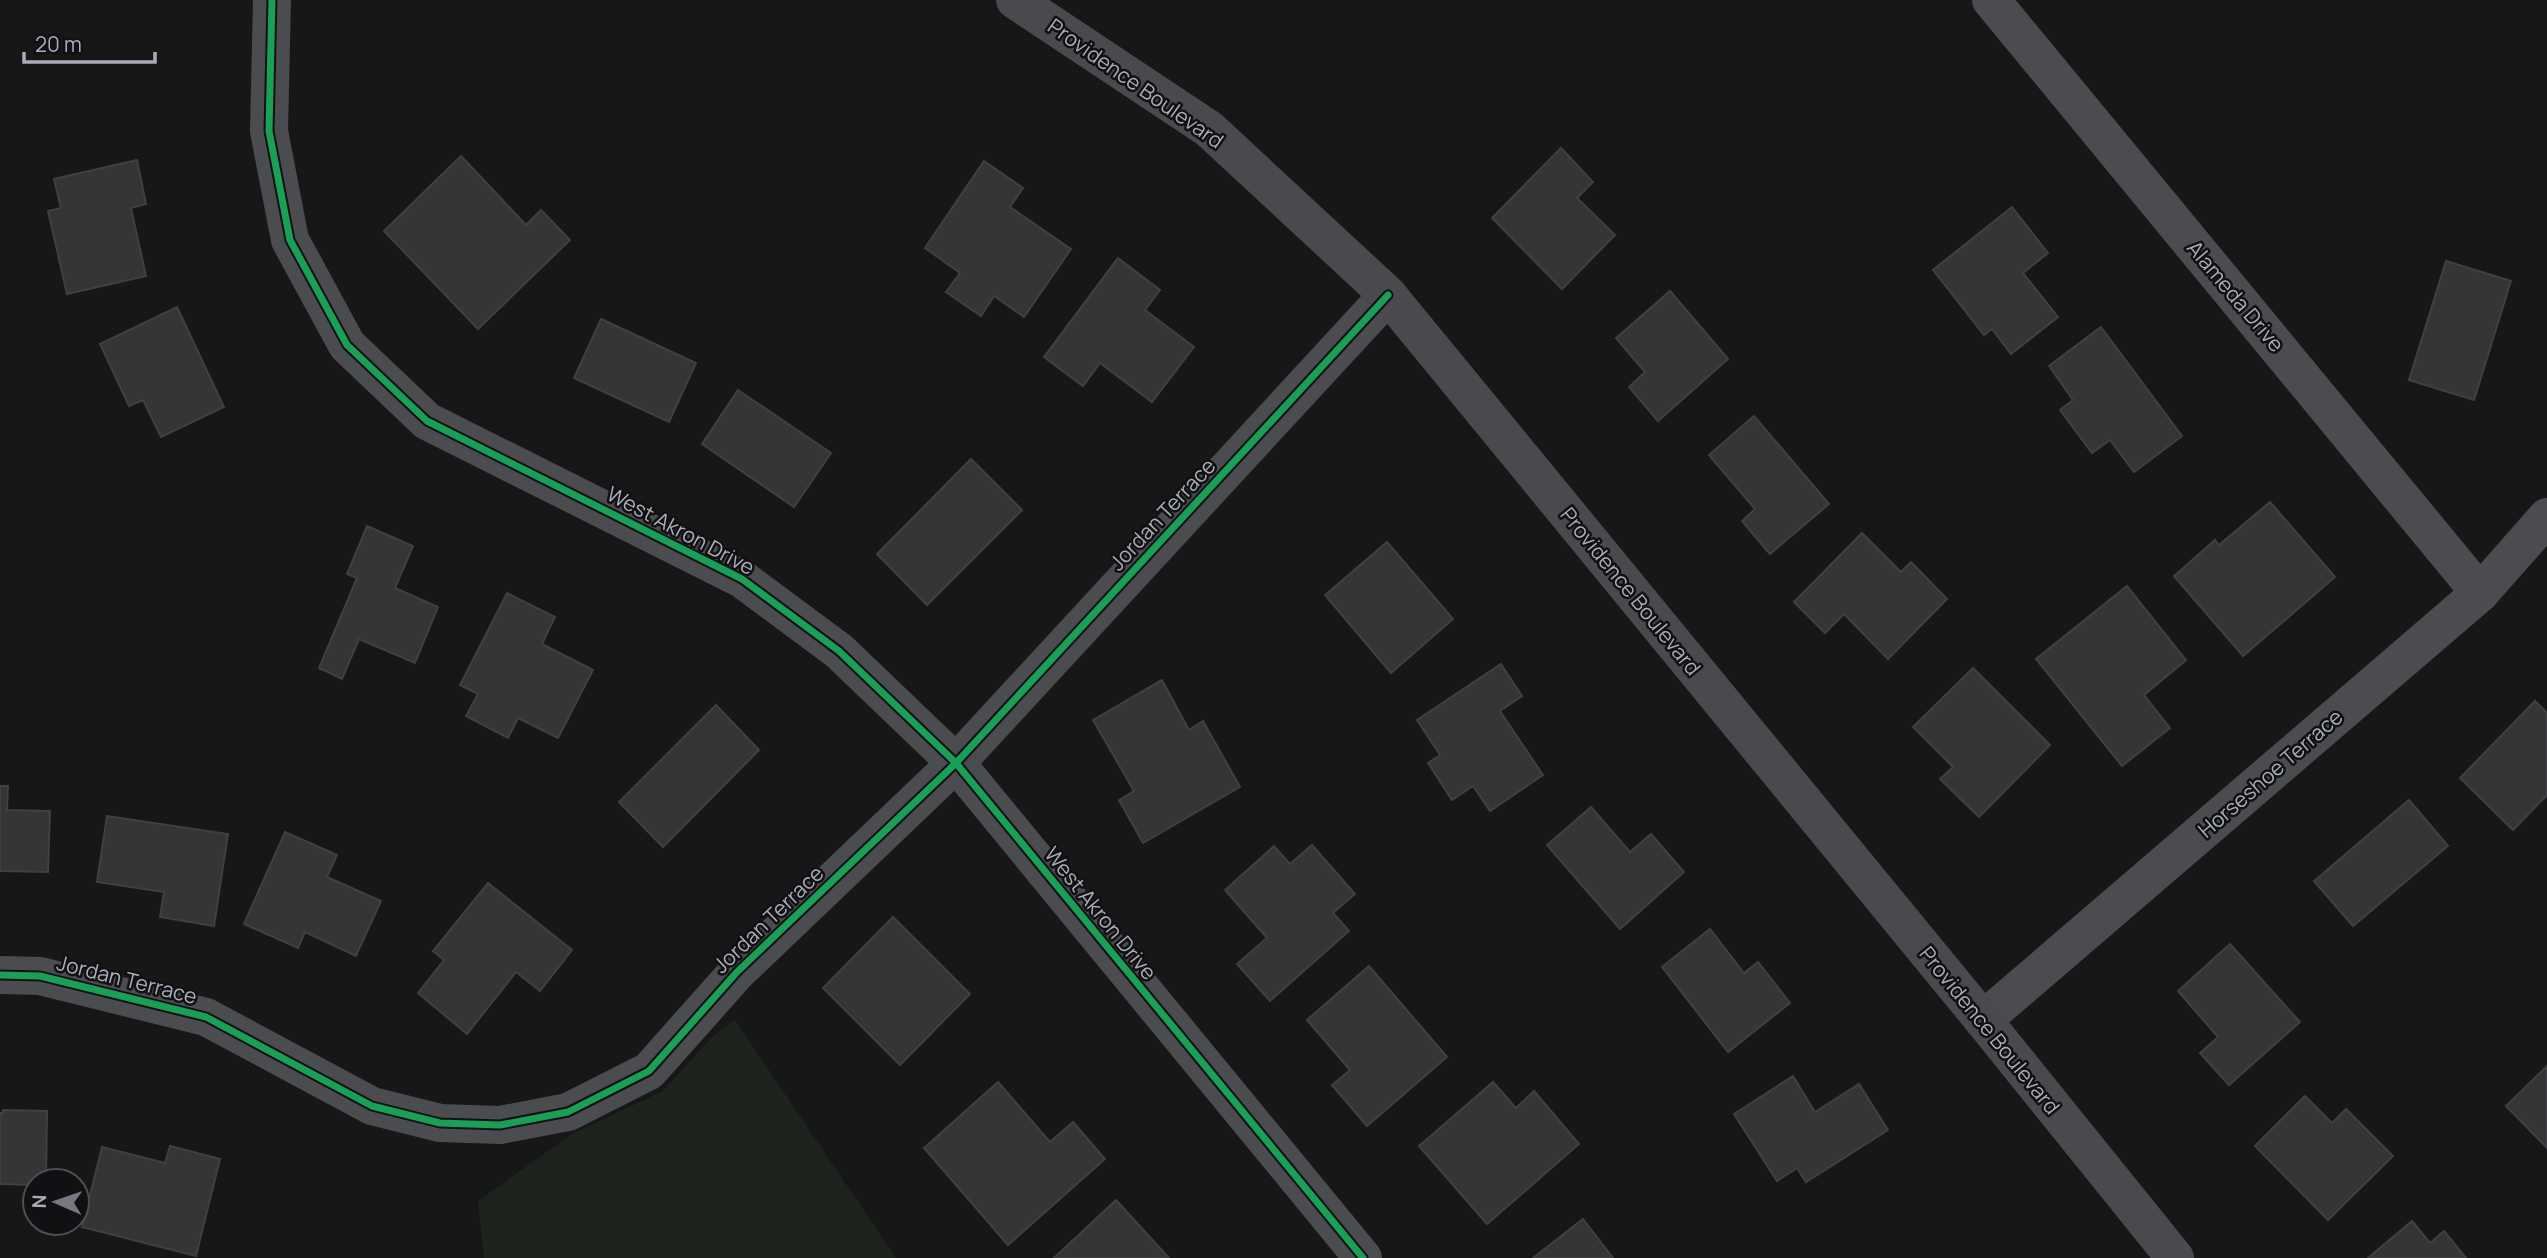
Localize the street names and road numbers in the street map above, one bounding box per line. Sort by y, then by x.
street label: Providence Boulevard [1043,12,1229,154]
street label: Alameda Drive [2181,234,2291,358]
street label: Jordan Terrace [1103,452,1221,576]
street label: West Akron Drive [602,479,760,581]
street label: Providence Boulevard [1555,501,1707,681]
street label: Horseshoe Terrace [2192,702,2348,844]
street label: West Akron Drive [1039,841,1163,985]
street label: Jordan Terrace [707,859,829,979]
street label: Providence Boulevard [1914,940,2066,1120]
street label: Jordan Terrace [54,948,200,1010]

